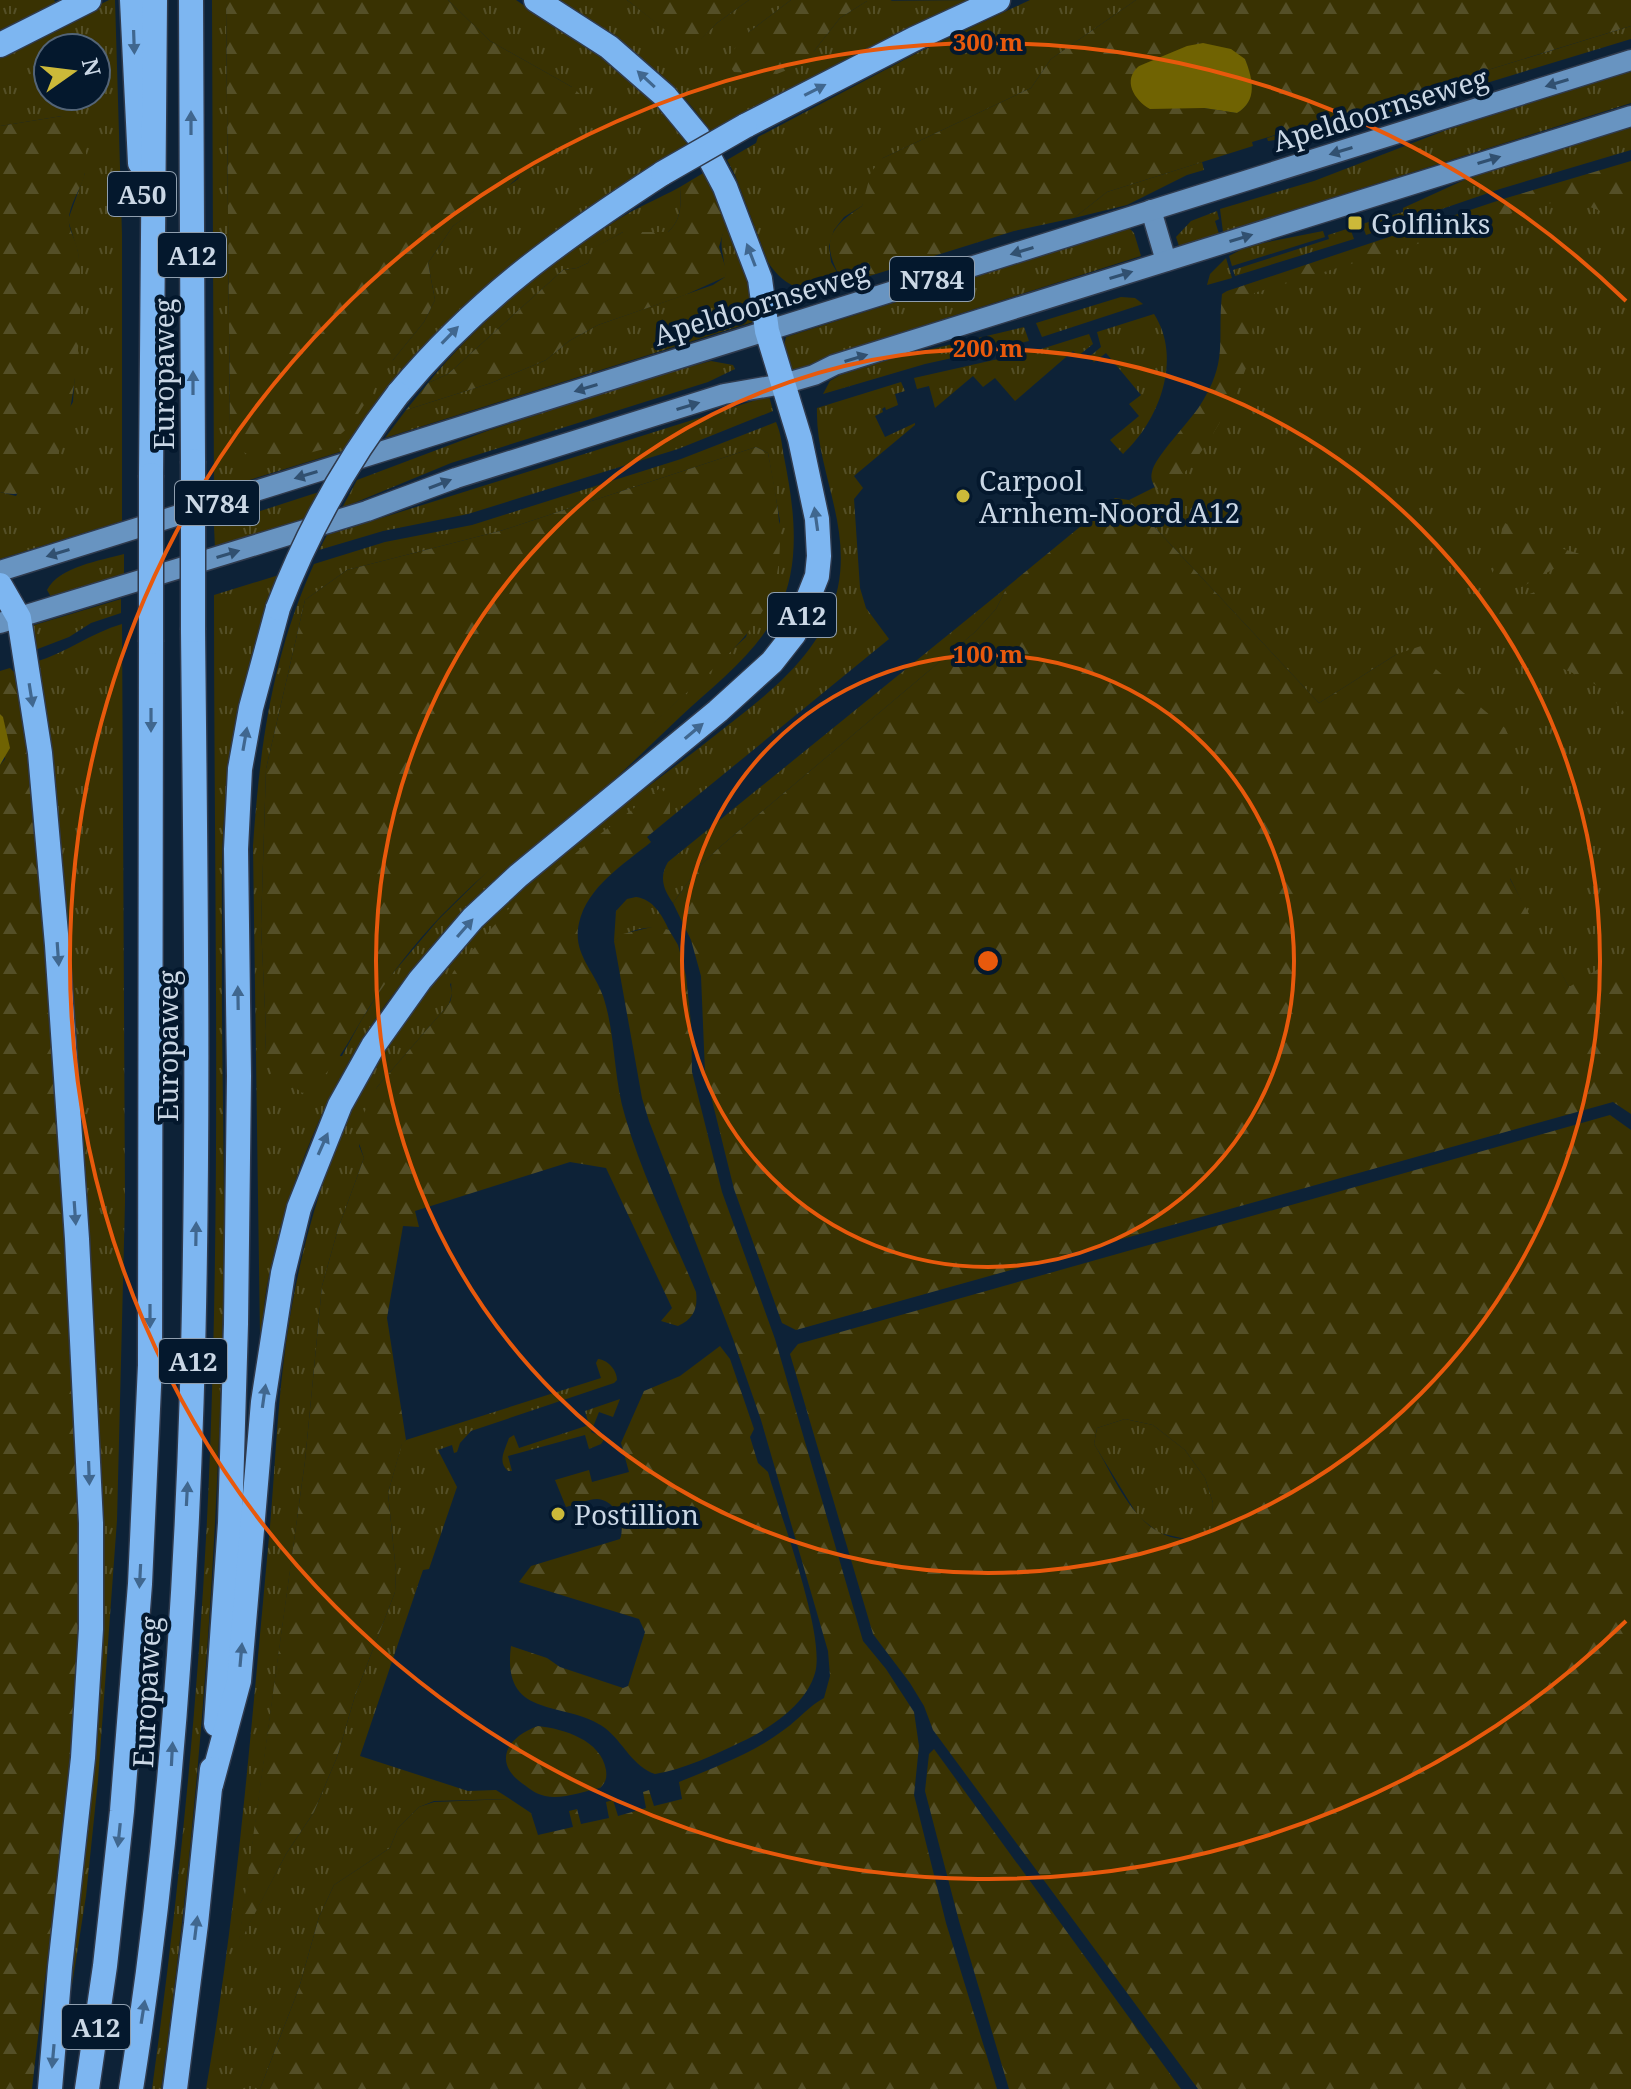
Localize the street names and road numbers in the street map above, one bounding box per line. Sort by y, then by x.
street label: Apeldoornseweg [1268,58,1492,160]
road number: A50 [108,172,176,216]
road number: A12 [158,233,226,277]
street label: Apeldoornseweg [649,252,873,354]
road number: N784 [890,257,974,301]
street label: Europaweg [144,298,182,450]
road number: N784 [175,481,259,525]
road number: A12 [768,593,836,637]
street label: Europaweg [148,970,186,1122]
road number: A12 [159,1339,227,1383]
street label: Europaweg [123,1615,169,1769]
road number: A12 [62,2005,130,2049]

